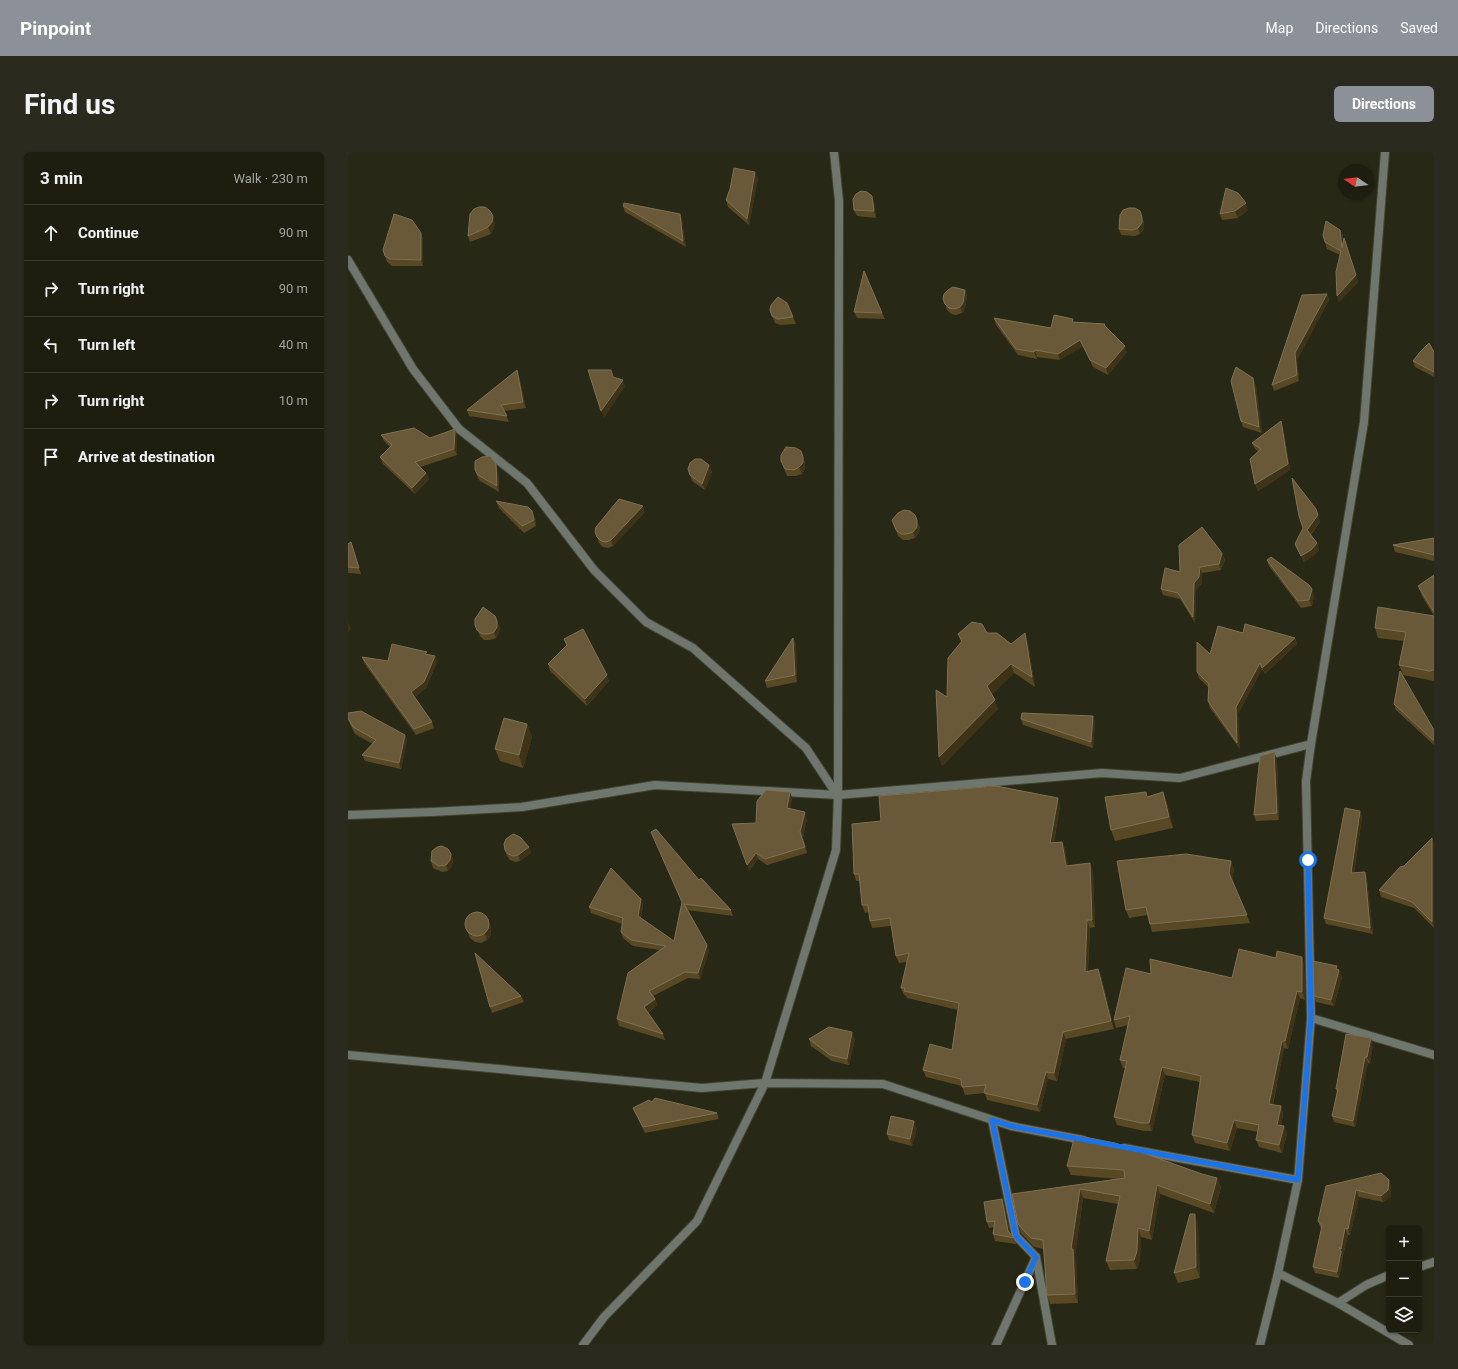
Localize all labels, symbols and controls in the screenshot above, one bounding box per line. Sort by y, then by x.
text: Pinpoint [20,17,91,40]
text: Map [1266,20,1293,36]
text: Directions [1315,20,1378,36]
text: Saved [1400,20,1438,36]
button: Directions [1334,86,1434,122]
text: Find us [24,88,115,121]
north arrow [1338,164,1374,200]
text: 3 min [40,168,83,188]
text: Walk · 230 m [233,171,308,186]
icon: ahead [40,222,62,244]
text: Continue [78,224,139,242]
text: 90 m [279,225,308,240]
icon: right [40,278,62,300]
text: Turn right [78,280,144,298]
text: 90 m [279,281,308,296]
icon: left [40,334,62,356]
text: Turn left [78,336,135,354]
text: 40 m [279,337,308,352]
icon: right [40,390,62,412]
text: Turn right [78,392,144,410]
text: 10 m [279,393,308,408]
icon: arrive [40,446,62,468]
text: Arrive at destination [78,448,215,466]
route start [1299,851,1317,869]
map controls [1386,1225,1422,1333]
button: + [1386,1225,1422,1261]
button: − [1386,1261,1422,1297]
route end [1016,1273,1034,1291]
button: layers [1386,1297,1422,1333]

